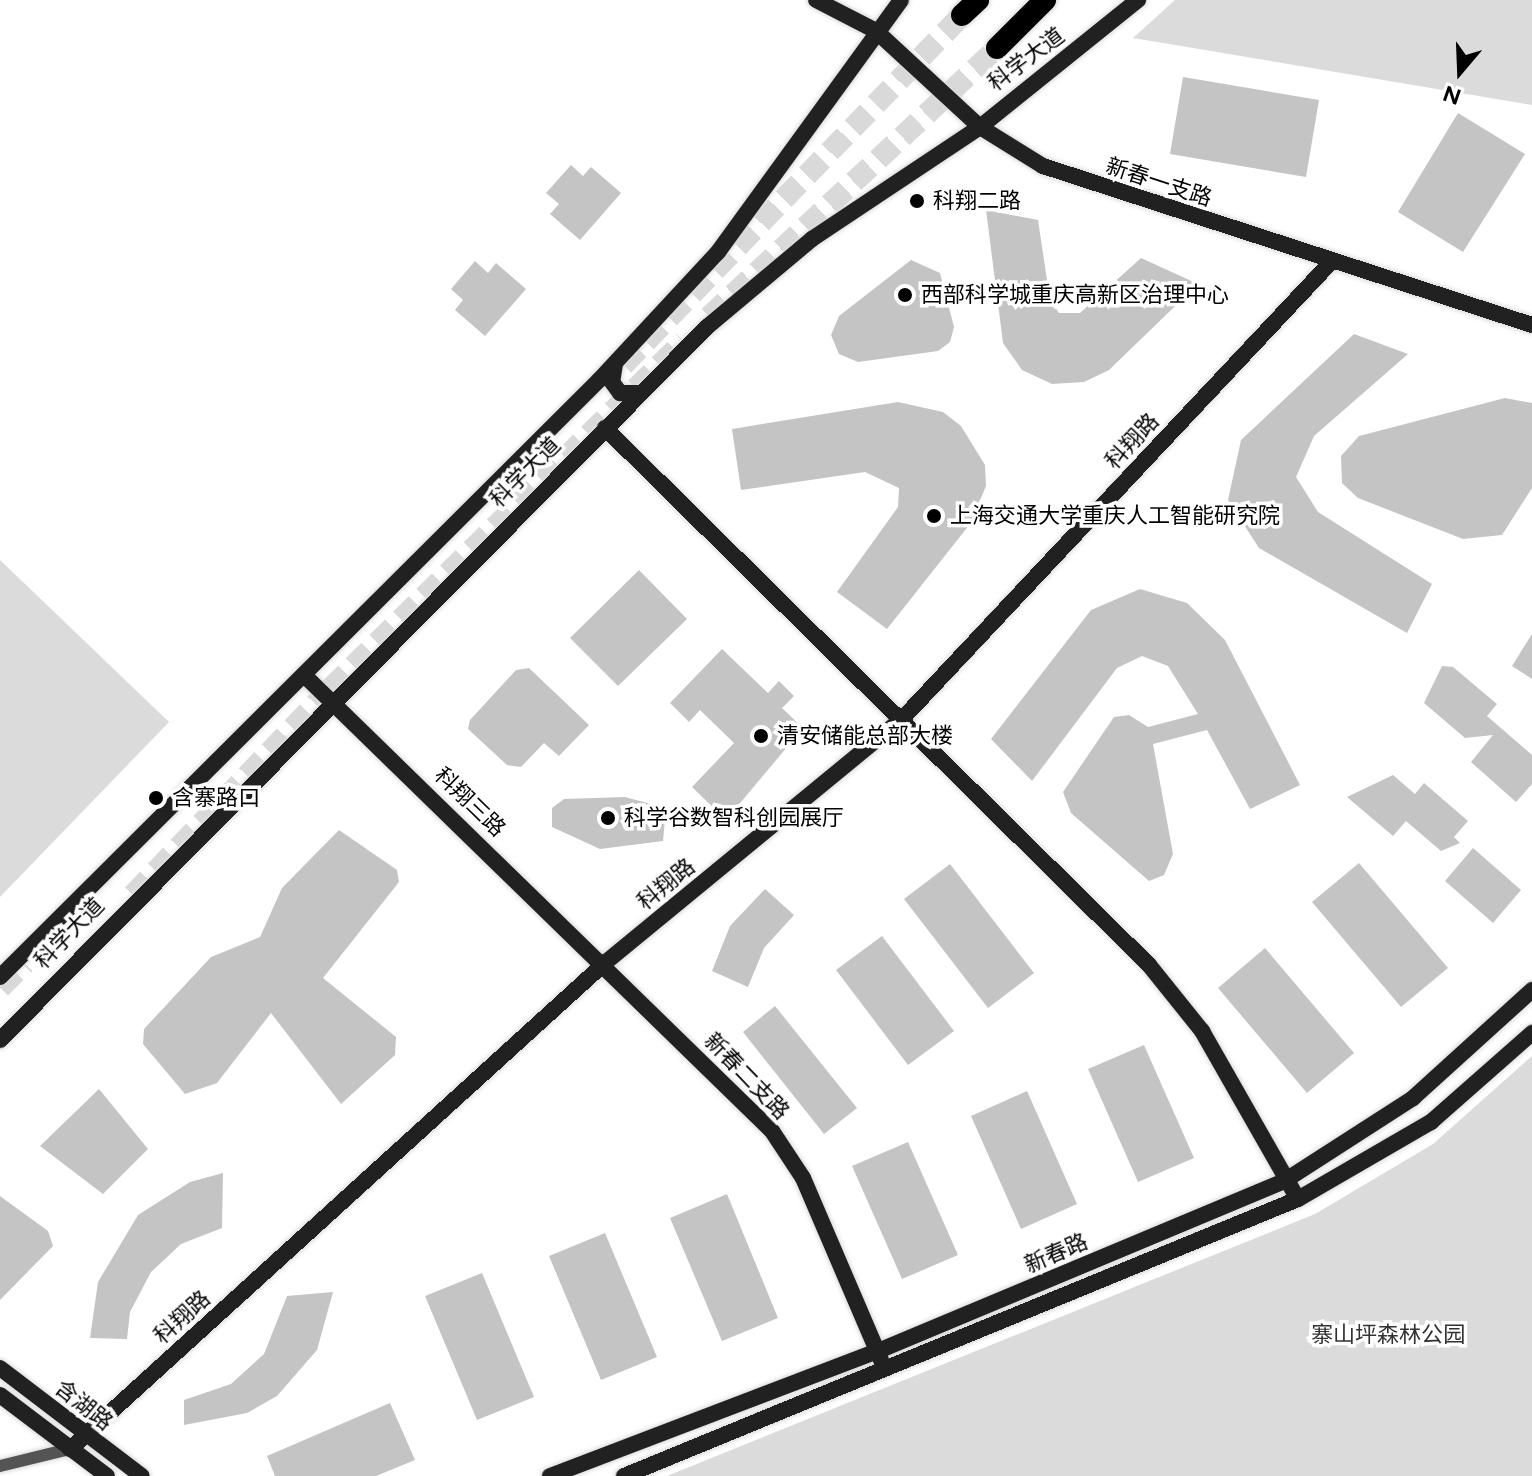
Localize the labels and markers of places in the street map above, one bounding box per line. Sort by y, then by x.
place label: 科翔二路 [933,188,1021,214]
marker: 科翔二路 [908,192,926,210]
place label: 西部科学城重庆高新区治理中心 [921,282,1229,308]
marker: 西部科学城重庆高新区治理中心 [896,286,914,304]
place label: 上海交通大学重庆人工智能研究院 [950,503,1280,529]
marker: 上海交通大学重庆人工智能研究院 [925,507,943,525]
place label: 清安储能总部大楼 [777,723,953,749]
marker: 清安储能总部大楼 [752,727,770,745]
place label: 含寨路口 [172,785,260,811]
marker: 含寨路口 [147,789,165,807]
place label: 科学谷数智科创园展厅 [624,805,844,831]
marker: 科学谷数智科创园展厅 [599,809,617,827]

